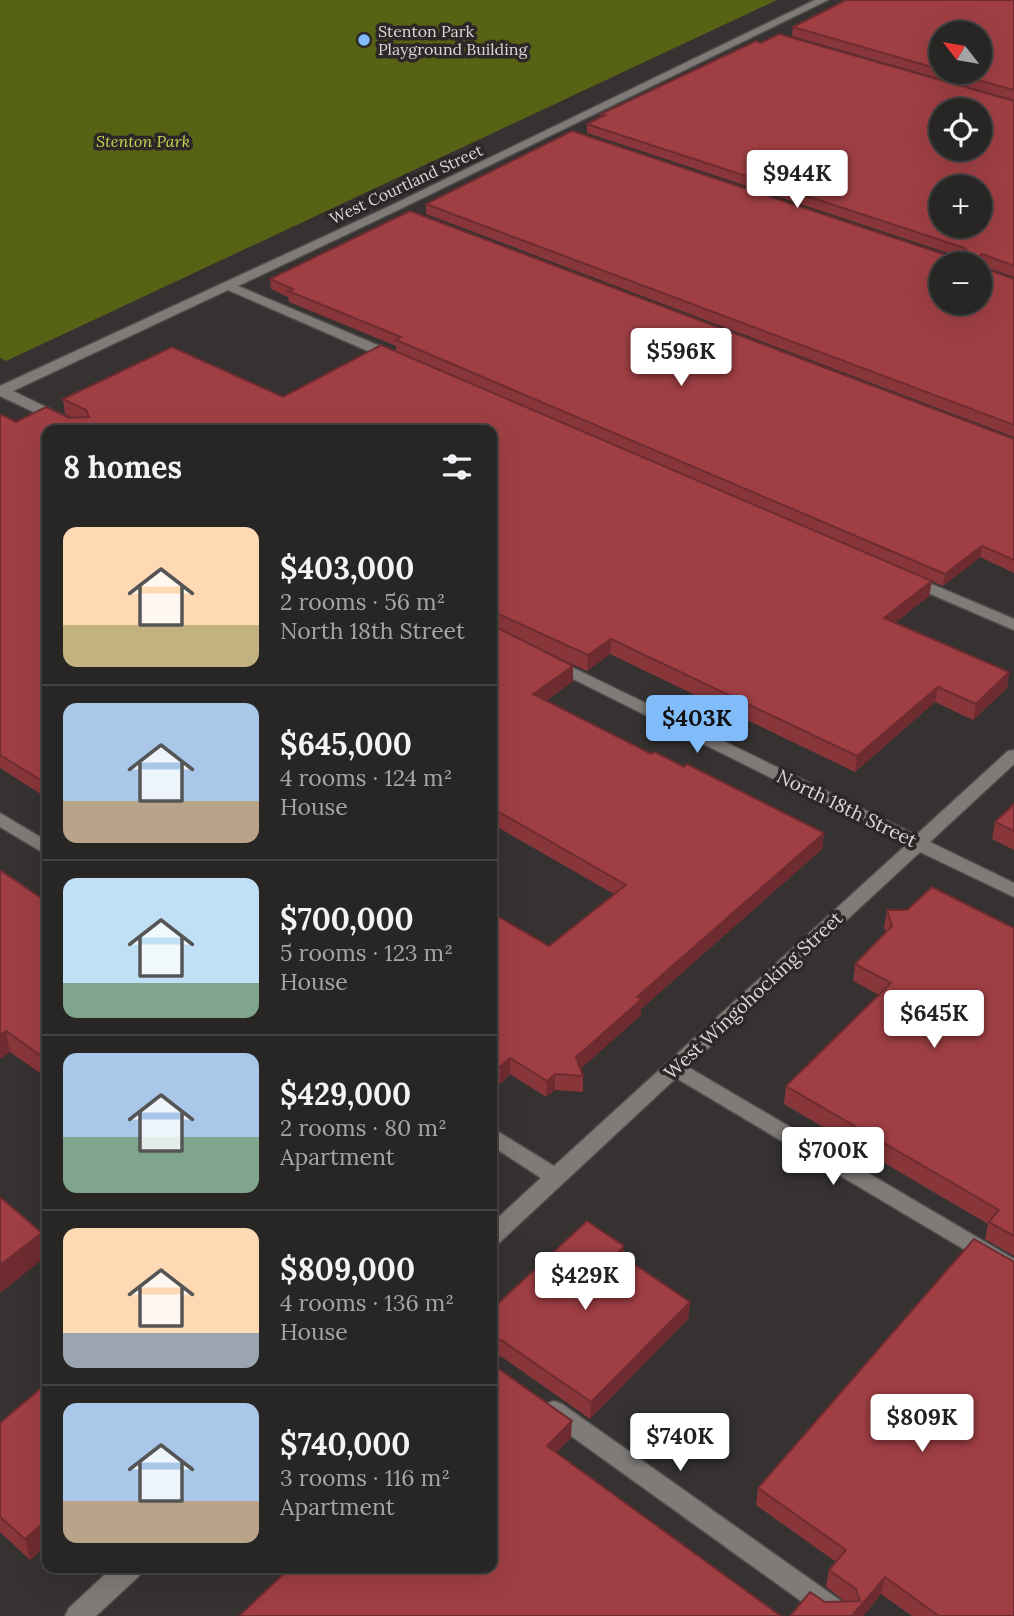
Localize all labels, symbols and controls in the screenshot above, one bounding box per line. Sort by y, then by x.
place label: Stenton Park Playground Building [378,21,528,59]
north arrow [929,21,992,84]
map controls [929,21,992,315]
marker: Stenton Park Playground Building [356,32,372,48]
button: locate [929,98,992,161]
park label: Stenton Park [96,131,190,151]
street label: West Courtland Street [326,139,486,228]
pin: $944K [748,150,846,210]
text: $944K [763,158,831,187]
button: + [929,175,992,238]
button: − [929,252,992,315]
pin: $596K [632,328,730,388]
text: $596K [647,336,715,365]
text: 8 homes [63,448,182,486]
icon: filters [438,448,476,486]
text: $403,000 [280,549,414,587]
icon: home [119,555,203,639]
text: 2 rooms · 56 m² [280,587,445,616]
text: North 18th Street [280,616,465,645]
pin: $403K [648,696,746,755]
text: $403K [662,703,732,732]
text: $645,000 [280,725,412,763]
icon: home [119,731,203,815]
text: 4 rooms · 124 m² [280,763,452,792]
street label: North 18th Street [773,764,921,853]
text: House [280,792,348,821]
text: $700,000 [280,900,414,938]
street label: West Wingohocking Street [659,905,848,1084]
icon: home [119,906,203,990]
text: 5 rooms · 123 m² [280,938,453,967]
text: House [280,967,348,996]
pin: $645K [885,990,983,1050]
text: $645K [900,998,968,1027]
text: $429,000 [280,1075,411,1113]
icon: home [119,1081,203,1165]
text: 2 rooms · 80 m² [280,1113,447,1142]
pin: $700K [784,1128,882,1187]
text: $700K [798,1135,868,1164]
text: Apartment [280,1142,395,1171]
text: $809,000 [280,1250,415,1288]
pin: $429K [536,1252,634,1312]
icon: home [119,1256,203,1340]
text: $429K [551,1260,619,1289]
text: 4 rooms · 136 m² [280,1288,454,1317]
text: House [280,1317,348,1346]
pin: $809K [873,1394,971,1454]
text: $809K [887,1402,957,1431]
pin: $740K [631,1414,729,1473]
text: $740K [646,1421,714,1450]
text: $740,000 [280,1425,410,1463]
icon: home [119,1431,203,1515]
text: 3 rooms · 116 m² [280,1463,450,1492]
text: Apartment [280,1492,395,1521]

